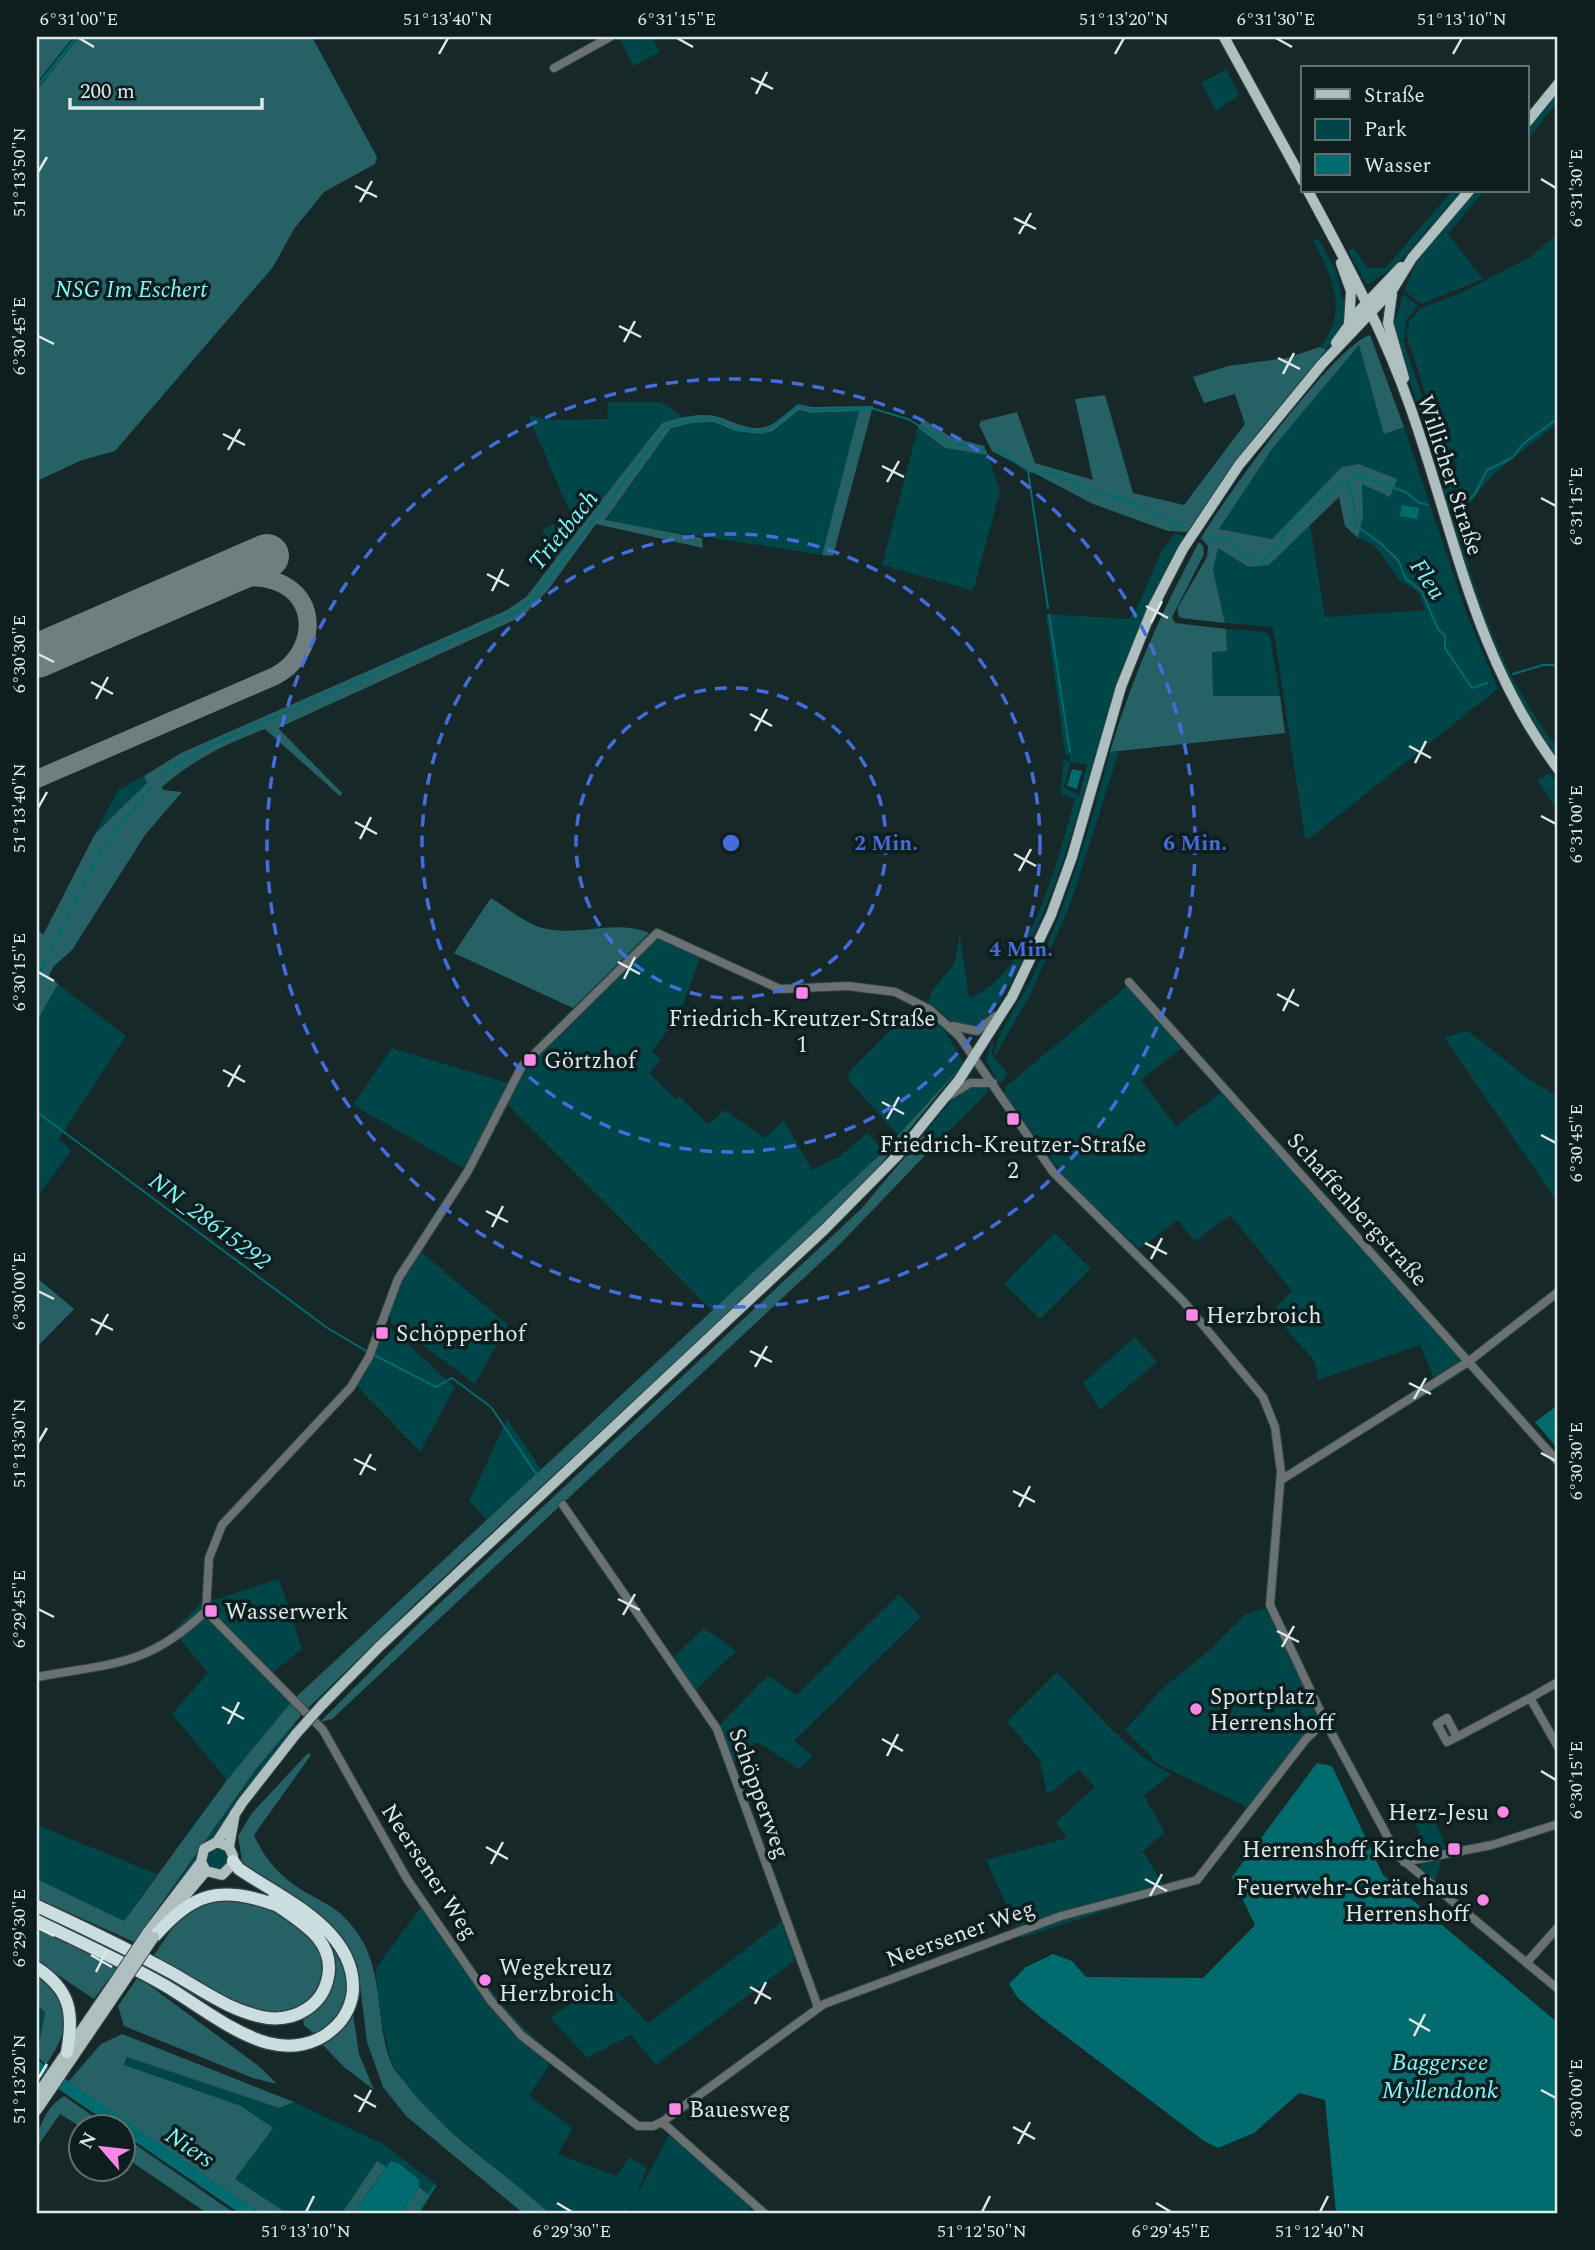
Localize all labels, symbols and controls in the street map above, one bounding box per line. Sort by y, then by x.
text: 6°31'00"E [40,6,118,33]
text: 51°13'40"N [403,6,493,33]
text: 6°31'15"E [638,6,716,33]
text: 51°13'20"N [1079,6,1169,33]
text: 6°31'30"E [1237,6,1315,33]
text: 51°13'10"N [1417,6,1507,33]
scale bar [70,66,262,110]
legend [1301,66,1528,192]
text: 200 m [80,76,135,108]
text: Straße [1364,80,1425,112]
text: Park [1364,114,1408,146]
text: 51°13'50"N [6,127,33,217]
text: 6°31'30"E [1563,149,1590,227]
text: Wasser [1364,150,1431,182]
park label: NSG Im Eschert [55,273,208,308]
text: 6°30'45"E [6,297,33,375]
street label: Willicher Straße [1407,391,1492,560]
text: 6°31'15"E [1563,467,1590,545]
water label: Trietbach [520,483,608,579]
water label: Fleu [1400,552,1454,608]
text: 6°30'30"E [6,615,33,693]
text: 51°13'40"N [6,763,33,853]
text: 6°31'00"E [1563,785,1590,863]
text: 2 Min. [854,828,918,860]
text: 6 Min. [1163,828,1227,860]
centre of rings [719,831,743,855]
text: 6°30'15"E [6,933,33,1011]
text: 4 Min. [989,934,1053,966]
marker: Friedrich-Kreutzer-Straße 1 [794,985,810,1001]
place label: Friedrich-Kreutzer-Straße 1 [669,1002,935,1063]
place label: Görtzhof [544,1044,638,1079]
marker: Görtzhof [522,1052,538,1068]
text: 6°30'45"E [1563,1104,1590,1182]
marker: Friedrich-Kreutzer-Straße 2 [1005,1111,1021,1127]
street label: Schaffenbergstraße [1278,1125,1436,1295]
place label: Friedrich-Kreutzer-Straße 2 [880,1128,1146,1189]
water label: NN_28615292 [141,1164,278,1280]
text: 6°30'00"E [6,1252,33,1330]
place label: Herzbroich [1206,1299,1322,1334]
marker: Herzbroich [1184,1307,1200,1323]
place label: Schöpperhof [396,1317,528,1352]
marker: Schöpperhof [374,1325,390,1341]
text: 51°13'30"N [6,1398,33,1488]
text: 6°30'30"E [1563,1422,1590,1500]
text: 6°29'45"E [6,1570,33,1648]
place label: Wasserwerk [225,1595,349,1630]
marker: Wasserwerk [203,1603,219,1619]
place label: Sportplatz Herrenshoff [1210,1680,1336,1741]
marker: Sportplatz Herrenshoff [1188,1701,1204,1717]
street label: Schöpperweg [719,1723,798,1864]
text: 6°30'15"E [1563,1741,1590,1819]
place label: Herz-Jesu [1388,1796,1489,1831]
street label: Neersener Weg [372,1797,486,1947]
marker: Herz-Jesu [1495,1804,1511,1820]
place label: Herrenshoff Kirche [1242,1833,1440,1868]
marker: Herrenshoff Kirche [1446,1841,1462,1857]
place label: Feuerwehr-Gerätehaus Herrenshoff [1236,1871,1471,1932]
text: 6°29'30"E [6,1889,33,1967]
street label: Neersener Weg [881,1891,1040,1978]
marker: Feuerwehr-Gerätehaus Herrenshoff [1475,1892,1491,1908]
place label: Wegekreuz Herzbroich [499,1951,615,2012]
marker: Wegekreuz Herzbroich [477,1972,493,1988]
text: 51°13'20"N [6,2034,33,2124]
water label: Baggersee Myllendonk [1382,2045,1498,2109]
text: 6°30'00"E [1563,2059,1590,2137]
place label: Bauesweg [689,2093,790,2128]
marker: Bauesweg [667,2101,683,2117]
north arrow [66,2114,136,2184]
water label: Niers [158,2118,222,2178]
text: N [72,2127,105,2154]
text: 51°13'10"N [261,2218,351,2245]
text: 6°29'30"E [533,2218,611,2245]
text: 51°12'50"N [937,2218,1027,2245]
text: 6°29'45"E [1132,2218,1210,2245]
text: 51°12'40"N [1275,2218,1365,2245]

